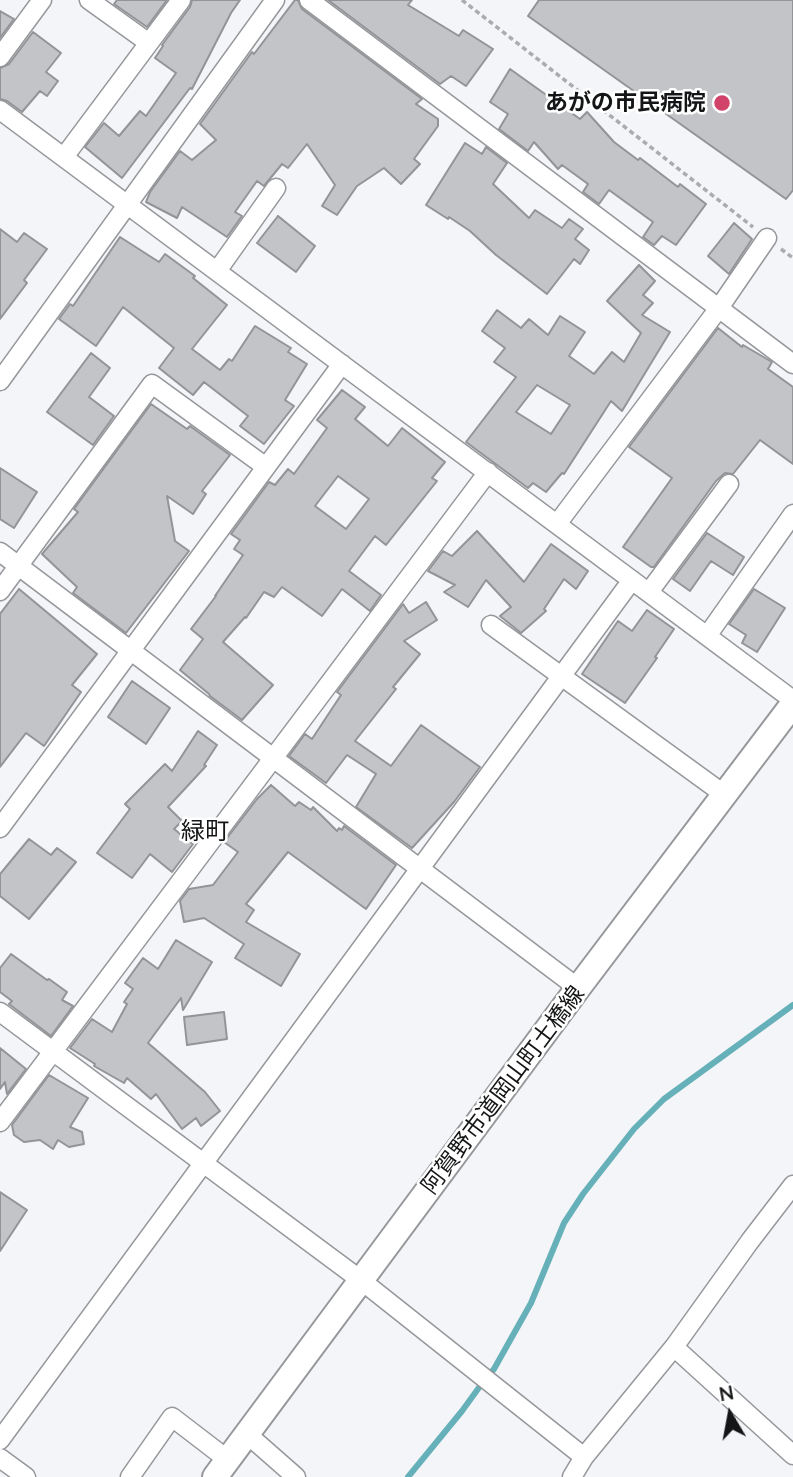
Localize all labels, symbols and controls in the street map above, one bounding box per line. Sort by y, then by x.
place label: あがの市民病院 [545,89,706,117]
marker: あがの市民病院 [712,93,732,113]
district label: 緑町 [181,817,229,845]
street label: 阿賀野市道岡山町土橋線 [416,981,590,1199]
north arrow [695,1379,765,1449]
text: N [717,1380,735,1405]

